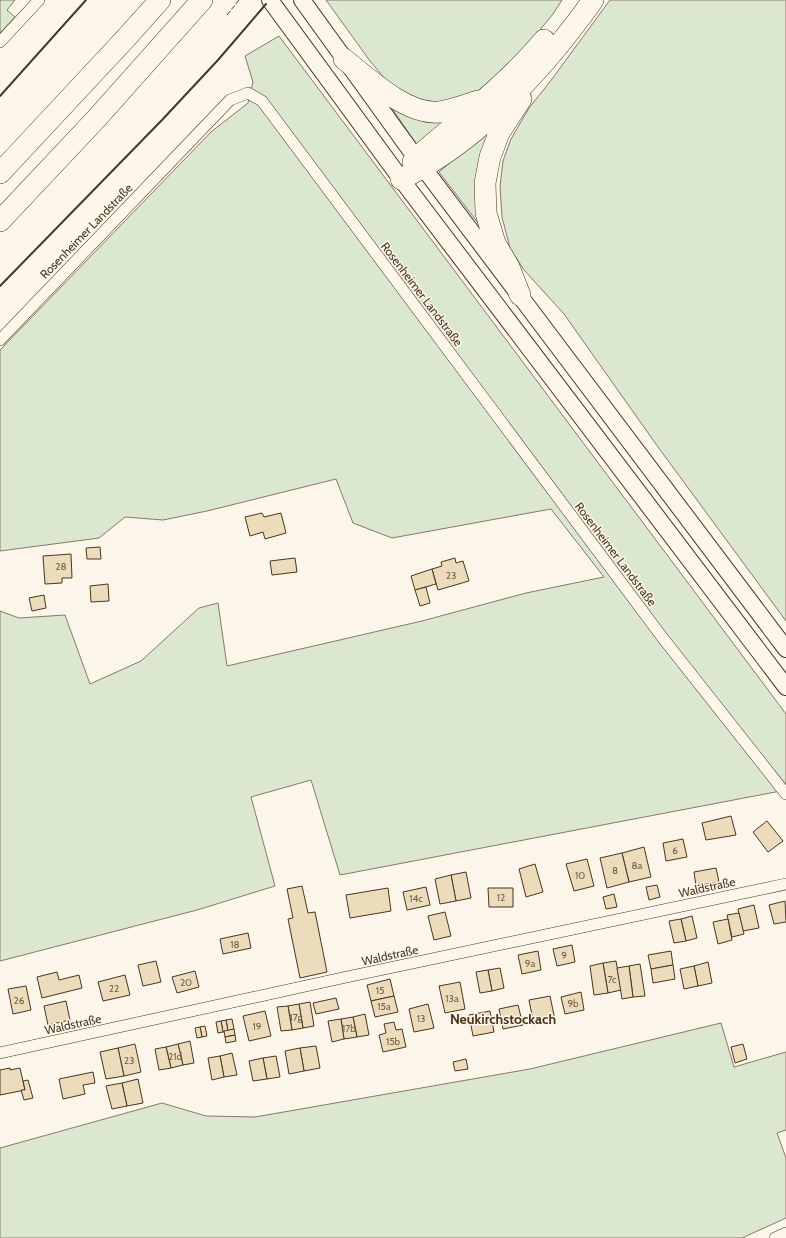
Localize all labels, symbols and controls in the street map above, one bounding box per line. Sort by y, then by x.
street label: Rosenheimer Landstraße [37,180,135,282]
street label: Rosenheimer Landstraße [378,239,466,349]
street label: Rosenheimer Landstraße [572,499,660,609]
house number: 28 [55,560,67,573]
house number: 23 [446,569,456,582]
house number: 6 [672,844,678,857]
house number: 8a [632,859,643,872]
house number: 8 [612,864,618,877]
house number: 10 [575,869,585,882]
street label: Waldstraße [677,874,737,900]
house number: 12 [497,891,505,904]
house number: 14c [409,892,423,905]
house number: 18 [230,938,240,951]
street label: Waldstraße [360,942,420,968]
house number: 9 [561,949,567,962]
house number: 9a [525,957,535,970]
house number: 7c [607,973,617,986]
house number: 20 [180,976,192,989]
house number: 22 [109,982,119,995]
house number: 15 [376,984,384,997]
house number: 13a [445,992,459,1005]
house number: 26 [14,994,25,1007]
house number: 9b [567,997,579,1010]
house number: 15a [377,1000,391,1013]
district label: Neukirchstockach [450,1010,556,1028]
street label: Waldstraße [43,1011,103,1037]
house number: 17g [290,1011,303,1024]
house number: 13 [417,1012,425,1025]
house number: 19 [253,1020,262,1033]
house number: 17b [342,1022,356,1035]
house number: 15b [386,1035,401,1048]
house number: 21d [168,1050,182,1063]
house number: 23 [124,1054,134,1067]

